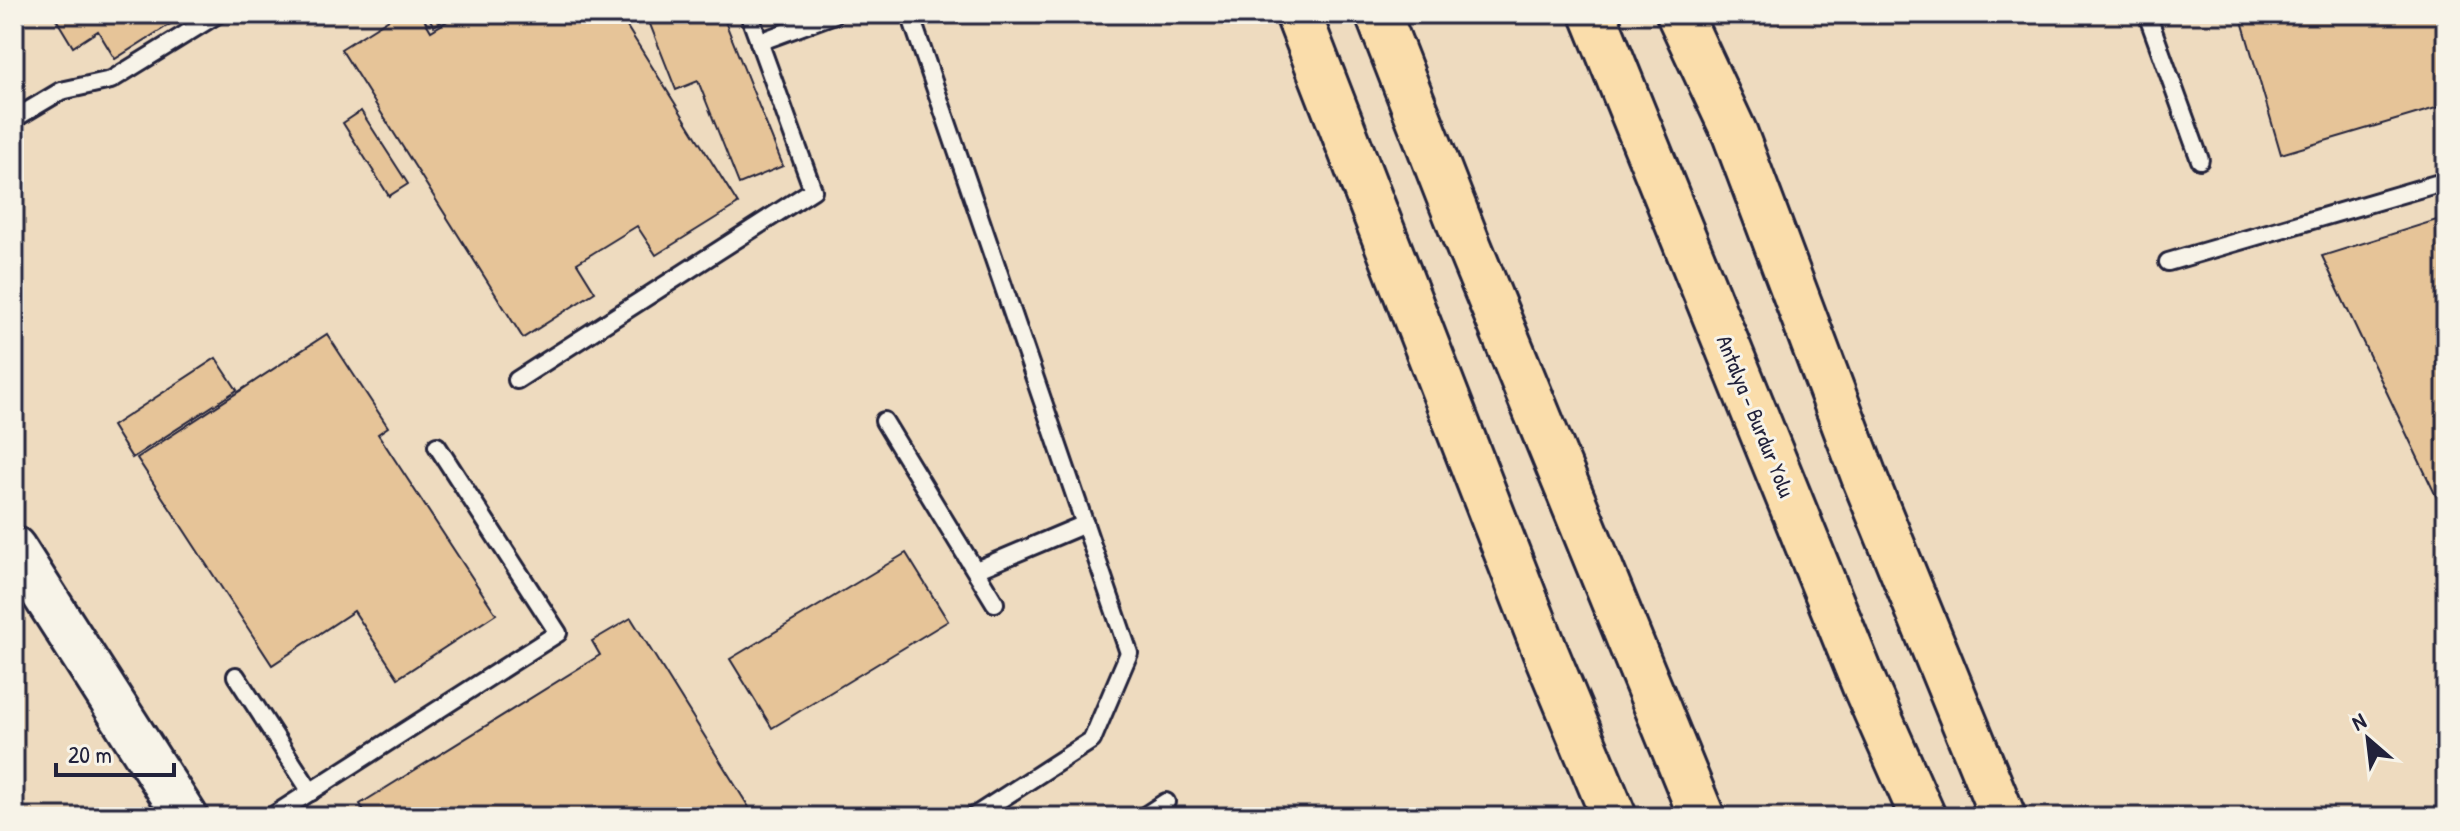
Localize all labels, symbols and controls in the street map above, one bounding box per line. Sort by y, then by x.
street label: Antalya - Burdur Yolu [1710,331,1802,502]
north arrow [2328,699,2408,779]
text: N [2346,705,2371,737]
scale bar [56,727,174,777]
text: 20 m [68,738,112,770]

